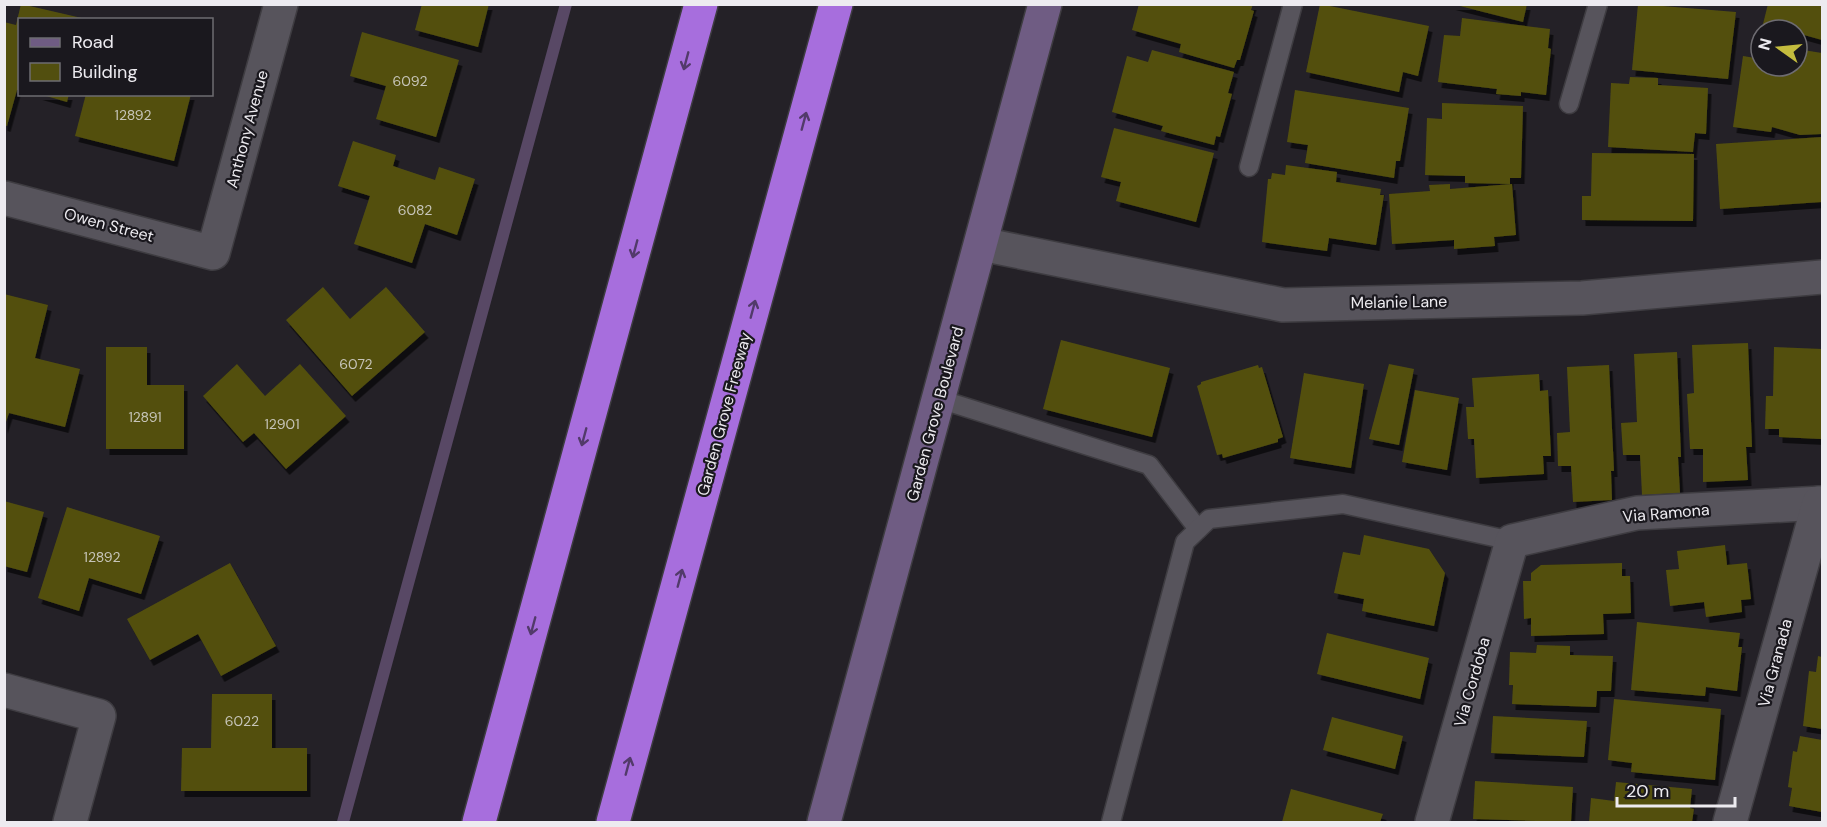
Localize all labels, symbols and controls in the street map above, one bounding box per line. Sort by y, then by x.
legend [18,18,213,96]
north arrow [1749,18,1809,78]
text: Road [72,30,114,54]
text: N [1753,36,1777,53]
one-way arrow [680,51,691,70]
text: Building [72,60,137,84]
street label: Anthony Avenue [221,68,273,190]
house number: 6092 [393,72,428,90]
house number: 12892 [115,106,151,124]
one-way arrow [799,112,811,131]
house number: 6082 [398,201,432,219]
street label: Owen Street [62,203,156,247]
one-way arrow [629,239,640,258]
street label: Melanie Lane [1351,291,1447,313]
one-way arrow [748,300,759,319]
street label: Garden Grove Boulevard [902,324,968,504]
street label: Garden Grove Freeway [692,330,756,498]
house number: 6072 [339,355,373,373]
house number: 12891 [128,408,162,426]
house number: 12901 [264,415,300,433]
one-way arrow [578,428,589,447]
street label: Via Ramona [1622,499,1710,527]
house number: 12892 [84,548,120,566]
one-way arrow [674,569,686,588]
one-way arrow [527,616,538,635]
street label: Via Granada [1753,616,1797,710]
street label: Via Cordoba [1449,635,1495,729]
house number: 6022 [225,712,259,730]
one-way arrow [623,757,634,776]
scale bar [1617,770,1736,808]
text: 20 m [1626,779,1669,803]

